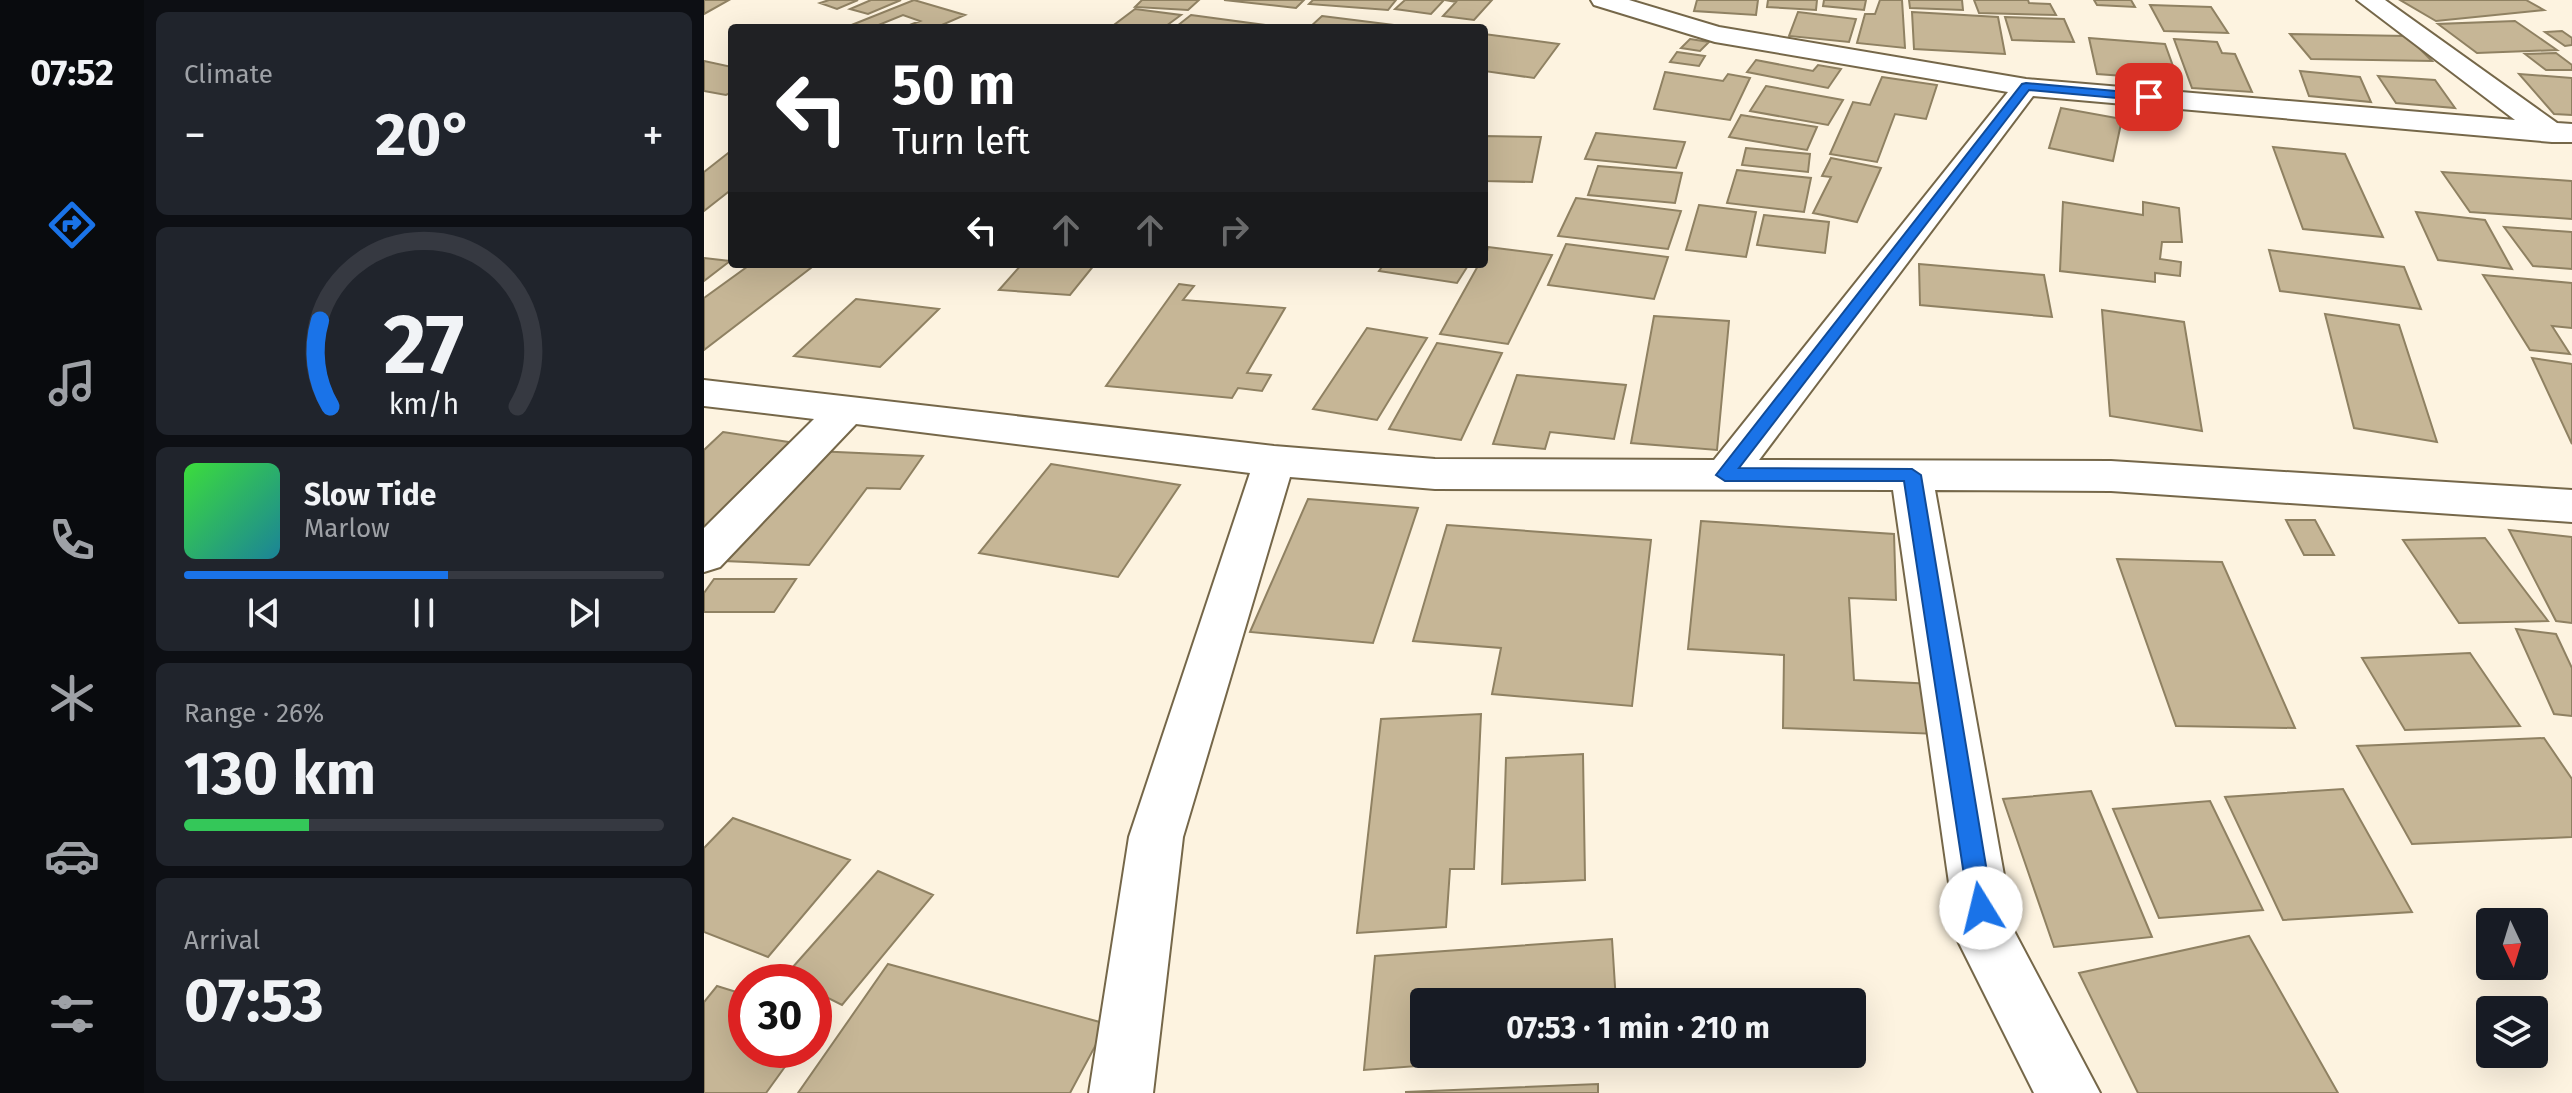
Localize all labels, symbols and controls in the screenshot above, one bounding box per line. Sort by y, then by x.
text: 07:52 [30,51,114,95]
text: 50 m [892,52,1015,119]
icon: left [760,56,864,160]
text: Climate [184,59,273,90]
pin [2115,63,2183,131]
icon: arrive [2127,75,2171,119]
text: 20° [375,99,473,171]
text: − [184,109,206,162]
text: + [642,109,664,162]
text: Turn left [892,120,1030,164]
icon: directions [44,197,100,253]
icon: left [960,208,1004,252]
icon: ahead [1044,208,1088,252]
icon: ahead [1128,208,1172,252]
icon: right [1212,208,1256,252]
text: 27 [383,295,465,395]
icon: music [44,355,100,411]
text: km/h [389,387,459,422]
text: Slow Tide [304,477,436,513]
icon: phone [44,512,100,568]
text: Marlow [304,513,390,544]
icon: previous [242,591,286,635]
icon: pause [402,591,446,635]
icon: next [562,591,606,635]
icon: climate [44,670,100,726]
text: Range · 26% [184,698,324,729]
text: 130 km [184,738,376,810]
icon: car [44,828,100,884]
position arrow [1939,866,2023,950]
north arrow [2476,908,2548,980]
map controls [2476,908,2548,1068]
text: Arrival [184,925,260,956]
speed limit sign: 30 [728,964,832,1068]
text: 07:53 [184,965,324,1037]
icon: filters [44,986,100,1042]
button: layers [2476,996,2548,1068]
text: 07:53 · 1 min · 210 m [1506,1010,1770,1046]

